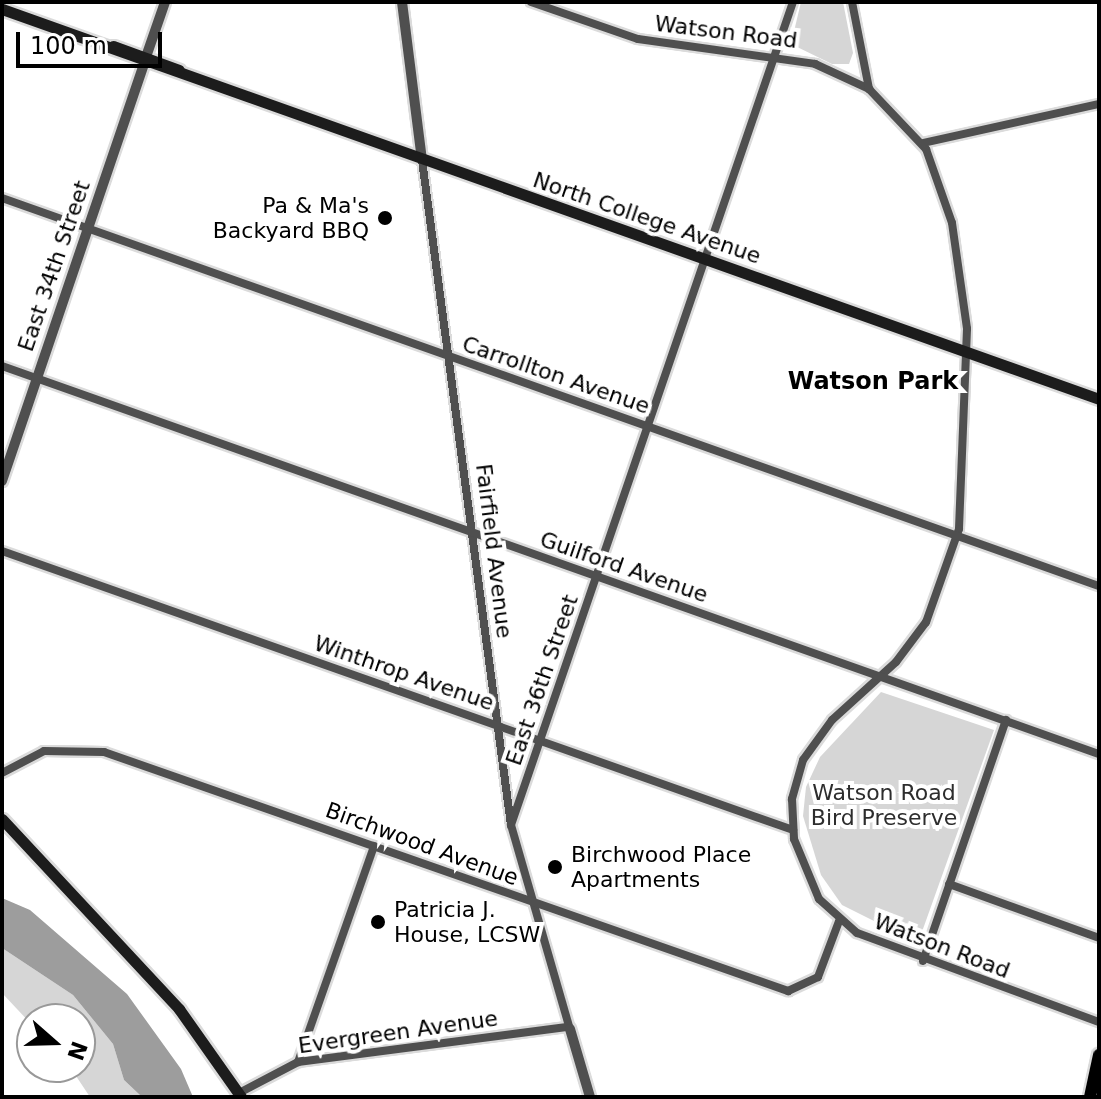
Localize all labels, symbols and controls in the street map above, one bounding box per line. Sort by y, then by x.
street label: Watson Road [653,10,799,54]
scale bar [20,16,166,66]
text: 100 m [30,32,107,60]
street label: North College Avenue [530,167,764,269]
street label: East 34th Street [12,177,96,355]
place label: Pa & Ma's Backyard BBQ [213,192,369,244]
marker: Pa & Ma's Backyard BBQ [376,209,394,227]
street label: Carrollton Avenue [459,331,653,419]
district label: Watson Park [788,368,958,396]
street label: Fairfield Avenue [470,462,518,640]
street label: Guilford Avenue [537,526,711,608]
street label: East 36th Street [500,591,584,769]
street label: Winthrop Avenue [311,630,497,716]
park label: Watson Road Bird Preserve [811,779,957,830]
street label: Birchwood Avenue [322,797,522,891]
place label: Birchwood Place Apartments [571,841,751,892]
marker: Birchwood Place Apartments [546,858,564,876]
place label: Patricia J. House, LCSW [394,896,540,948]
street label: Watson Road [870,908,1014,984]
marker: Patricia J. House, LCSW [369,913,387,931]
north arrow [16,1003,96,1083]
street label: Evergreen Avenue [296,1005,500,1059]
text: N [62,1038,92,1064]

